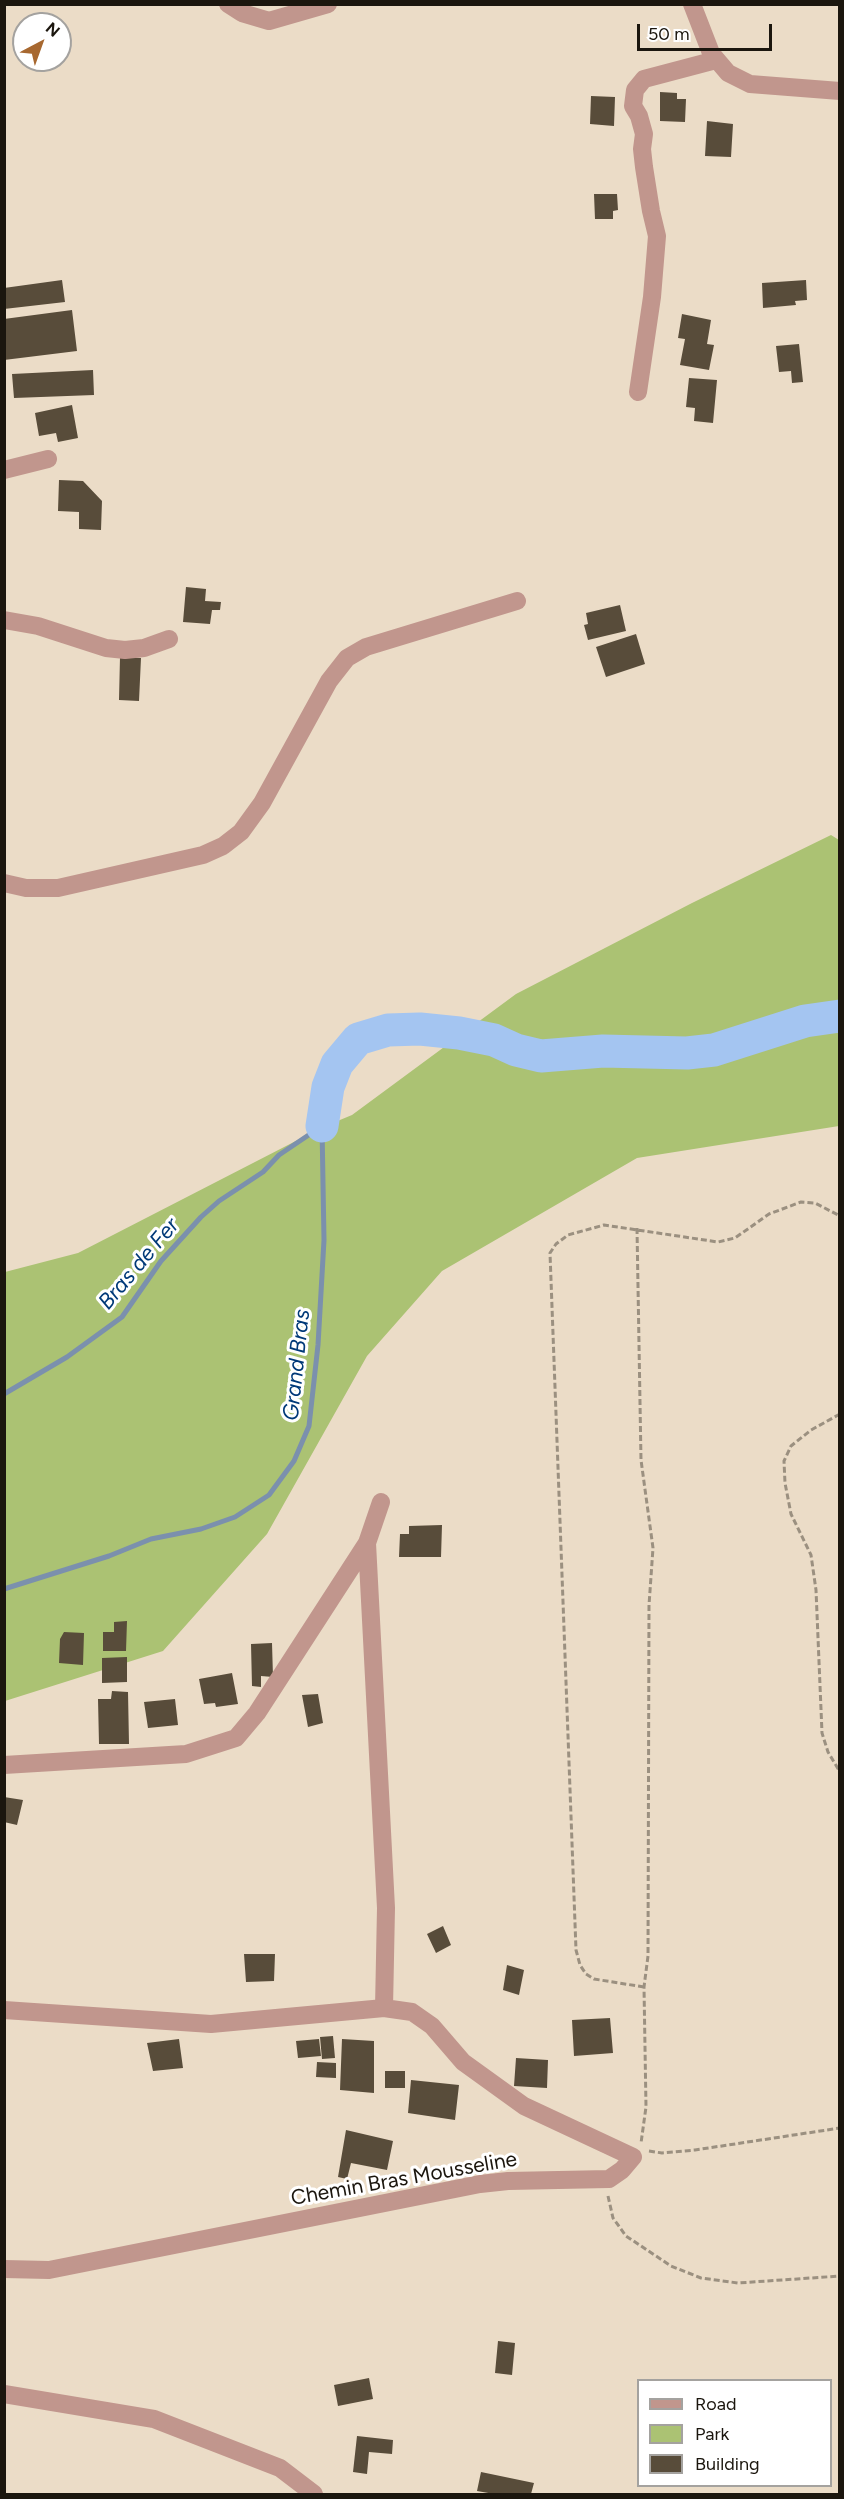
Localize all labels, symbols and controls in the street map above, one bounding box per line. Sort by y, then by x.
north arrow [12,12,72,72]
scale bar [640,12,775,50]
text: N [42,18,64,41]
text: 50 m [648,23,690,45]
water label: Bras de Fer [93,1213,185,1315]
water label: Grand Bras [278,1308,316,1422]
street label: Chemin Bras Mousseline [289,2147,519,2211]
legend [637,2379,832,2487]
text: Road [695,2393,736,2415]
text: Park [695,2423,729,2445]
text: Building [695,2453,760,2475]

